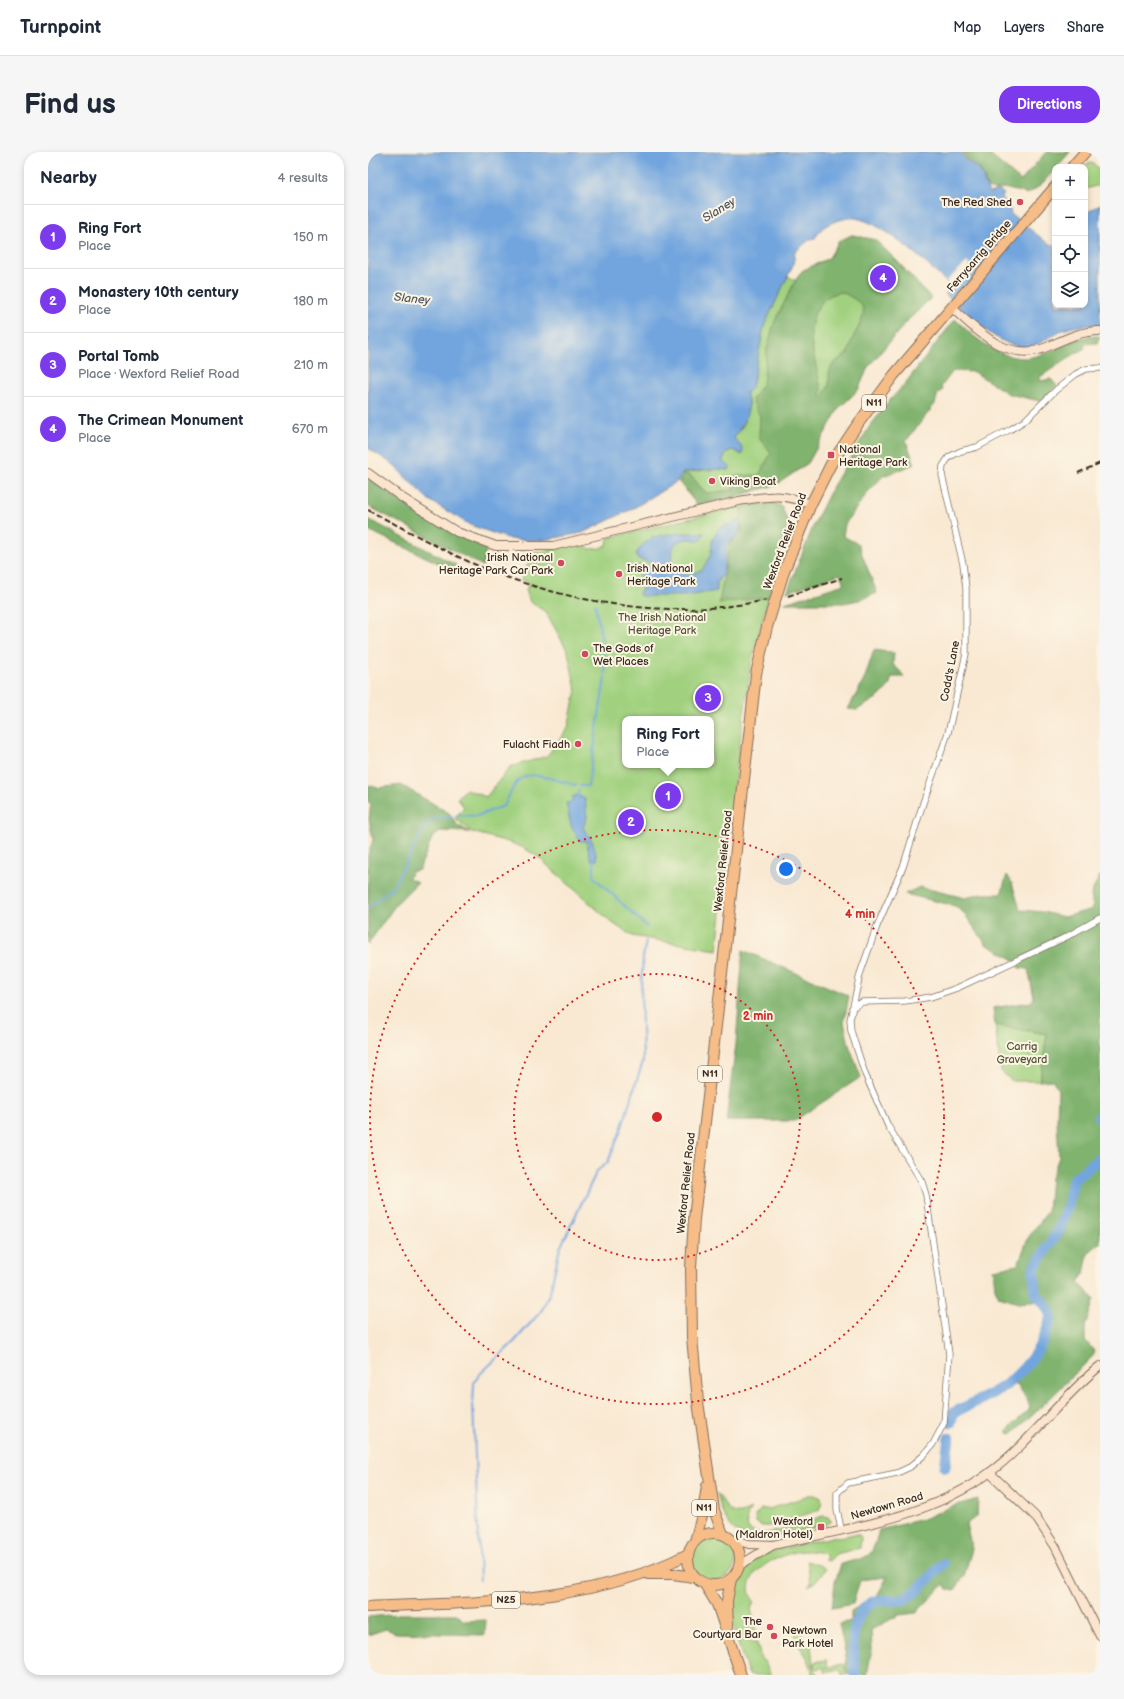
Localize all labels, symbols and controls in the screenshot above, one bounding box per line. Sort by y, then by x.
text: Turnpoint [20,16,101,39]
text: Map [953,19,981,36]
text: Layers [1003,19,1045,36]
text: Share [1067,19,1104,36]
button: Directions [999,86,1100,123]
text: Find us [24,88,116,121]
map controls [1052,164,1088,308]
button: + [1052,164,1088,200]
text: Nearby [40,168,97,188]
text: 4 results [278,170,328,186]
water label: Slaney [700,194,739,226]
place label: The Red Shed [941,196,1012,209]
marker: The Red Shed [1015,197,1025,207]
button: − [1052,200,1088,236]
street label: Ferrycarrig Bridge [944,217,1014,295]
text: Ring Fort [78,219,141,238]
text: 1 [50,229,56,245]
text: 150 m [294,229,328,245]
button: locate [1052,236,1088,272]
text: Place [78,238,111,254]
pin: 4 [870,263,896,293]
button: layers [1052,272,1088,308]
text: Monastery 10th century [78,283,239,302]
water label: Slaney [393,290,431,308]
text: 2 [49,293,57,309]
text: 180 m [293,293,328,309]
text: Place [78,302,111,318]
text: Portal Tomb [78,347,159,366]
text: 3 [49,357,57,373]
text: 210 m [294,357,328,373]
text: Place · Wexford Relief Road [78,366,240,382]
road number: N11 [862,395,886,411]
text: The Crimean Monument [78,411,243,430]
text: 4 [49,421,57,437]
text: 670 m [292,421,328,437]
text: Place [78,430,111,446]
place label: National Heritage Park [839,443,908,469]
marker: National Heritage Park [826,450,836,460]
place label: Viking Boat [720,475,777,488]
marker: Viking Boat [707,476,717,486]
street label: Wexford Relief Road [761,491,809,591]
place label: Irish National Heritage Park Car Park [439,551,554,577]
marker: Irish National Heritage Park Car Park [556,558,566,568]
place label: Irish National Heritage Park [627,562,696,588]
marker: Irish National Heritage Park [614,569,624,579]
park label: The Irish National Heritage Park [618,611,706,637]
street label: Codd's Lane [938,639,962,703]
place label: The Gods of Wet Places [593,642,654,668]
marker: The Gods of Wet Places [580,649,590,659]
pin: 3 [695,683,721,713]
popup [622,716,714,768]
text: Ring Fort [636,725,700,744]
place label: Fulacht Fiadh [503,738,570,751]
marker: Fulacht Fiadh [573,739,583,749]
text: Place [636,744,669,760]
pin: 1 [655,781,681,811]
pin: 2 [618,807,644,837]
street label: Wexford Relief Road [711,810,735,912]
your location [776,859,796,879]
text: 4 min [845,907,875,922]
text: 2 min [743,1009,773,1024]
park label: Carrig Graveyard [997,1040,1047,1066]
road number: N11 [698,1066,722,1082]
centre of rings [650,1110,664,1124]
street label: Wexford Relief Road [674,1132,698,1234]
street label: Newtown Road [849,1489,925,1523]
road number: N11 [692,1500,716,1516]
place label: Wexford (Maldron Hotel) [735,1515,813,1541]
marker: Wexford (Maldron Hotel) [816,1522,826,1532]
road number: N25 [492,1592,520,1608]
place label: The Courtyard Bar [693,1615,763,1641]
marker: The Courtyard Bar [765,1622,775,1632]
place label: Newtown Park Hotel [782,1624,833,1650]
marker: Newtown Park Hotel [769,1631,779,1641]

